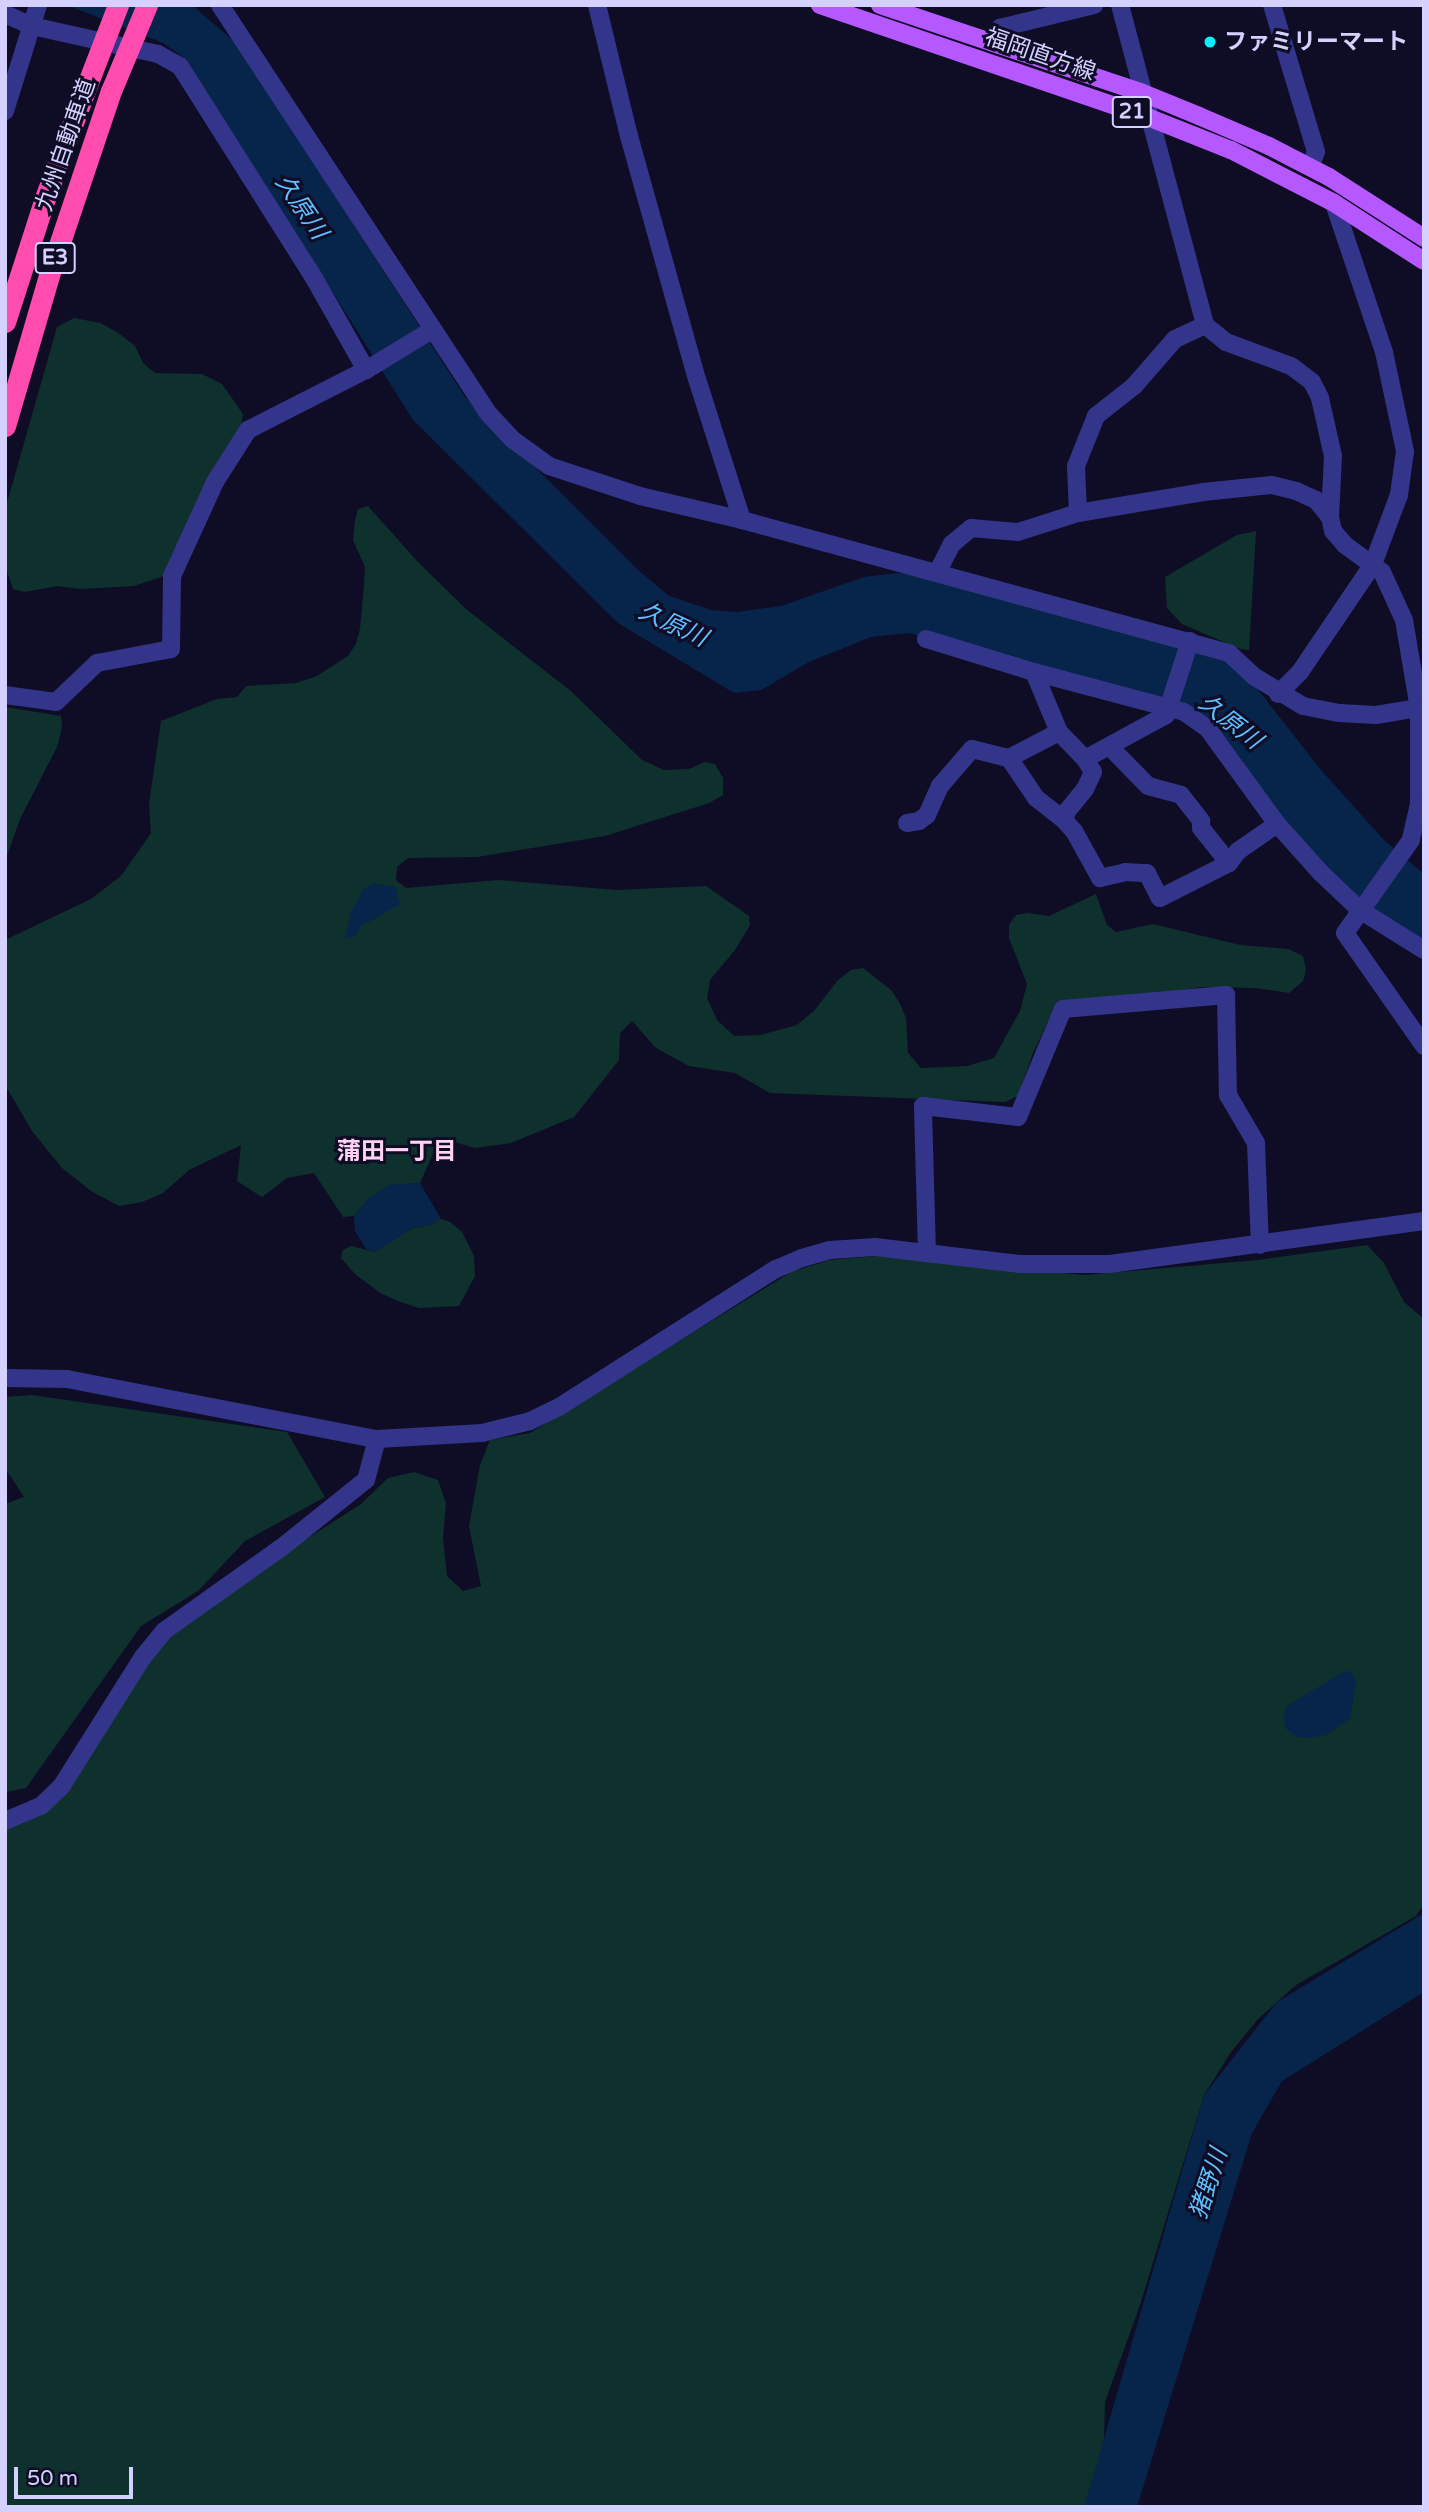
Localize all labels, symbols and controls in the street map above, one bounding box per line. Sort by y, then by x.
street label: 福岡直方線 [981,23,1099,87]
place label: ファミリーマート [1224,28,1408,56]
marker: ファミリーマート [1202,34,1218,50]
street label: 九州自動車道 [30,75,102,215]
road number: 21 [1111,94,1153,130]
water label: 久原川 [269,169,333,245]
road number: E3 [34,240,76,276]
water label: 久原川 [634,597,712,653]
water label: 久原川 [1193,688,1267,756]
district label: 蒲田一丁目 [337,1138,457,1166]
water label: 猪野川 [1184,2145,1234,2223]
scale bar [18,2452,136,2496]
text: 50 m [27,2466,78,2491]

